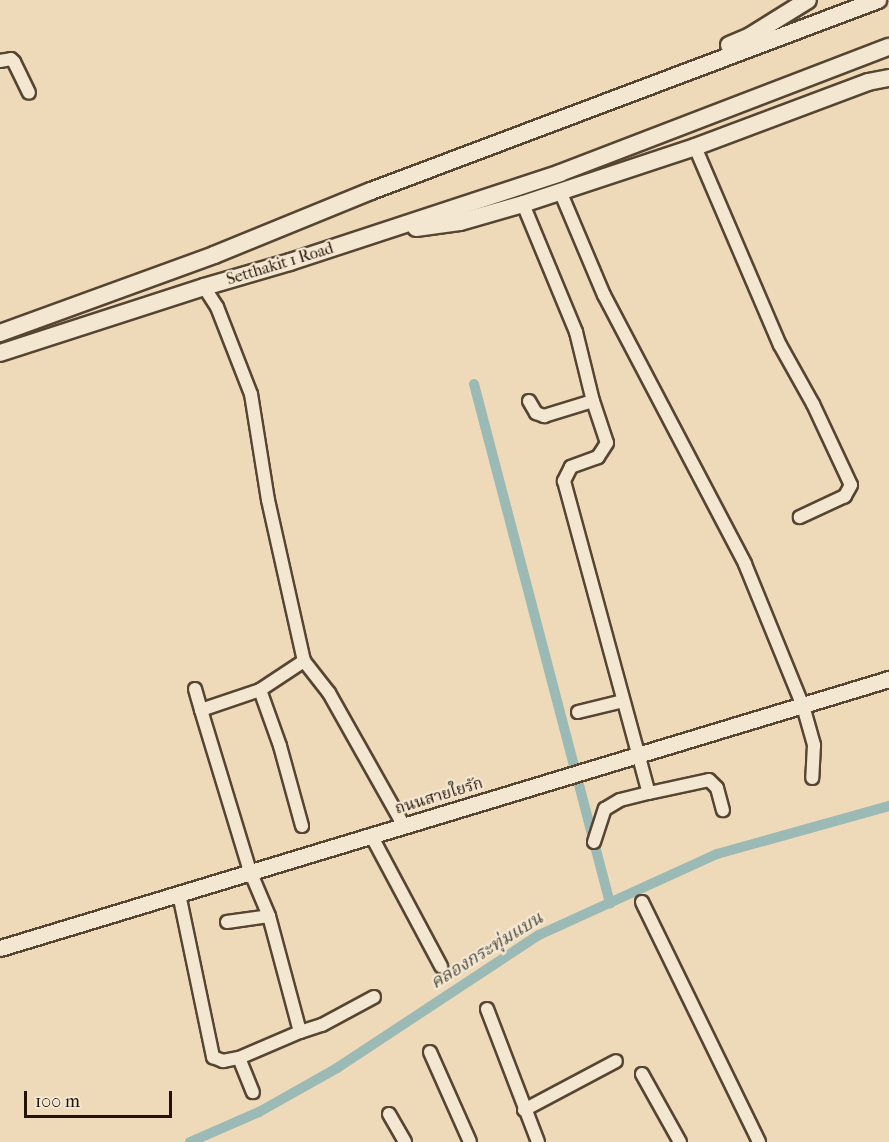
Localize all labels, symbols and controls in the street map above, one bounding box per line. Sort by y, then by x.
street label: Setthakit 1 Road [224,239,336,289]
street label: ถนนสายใยรัก [393,774,485,818]
water label: คลองกระทุ่มแบน [427,908,547,994]
scale bar [27,1079,176,1117]
text: 100 m [35,1091,80,1112]

